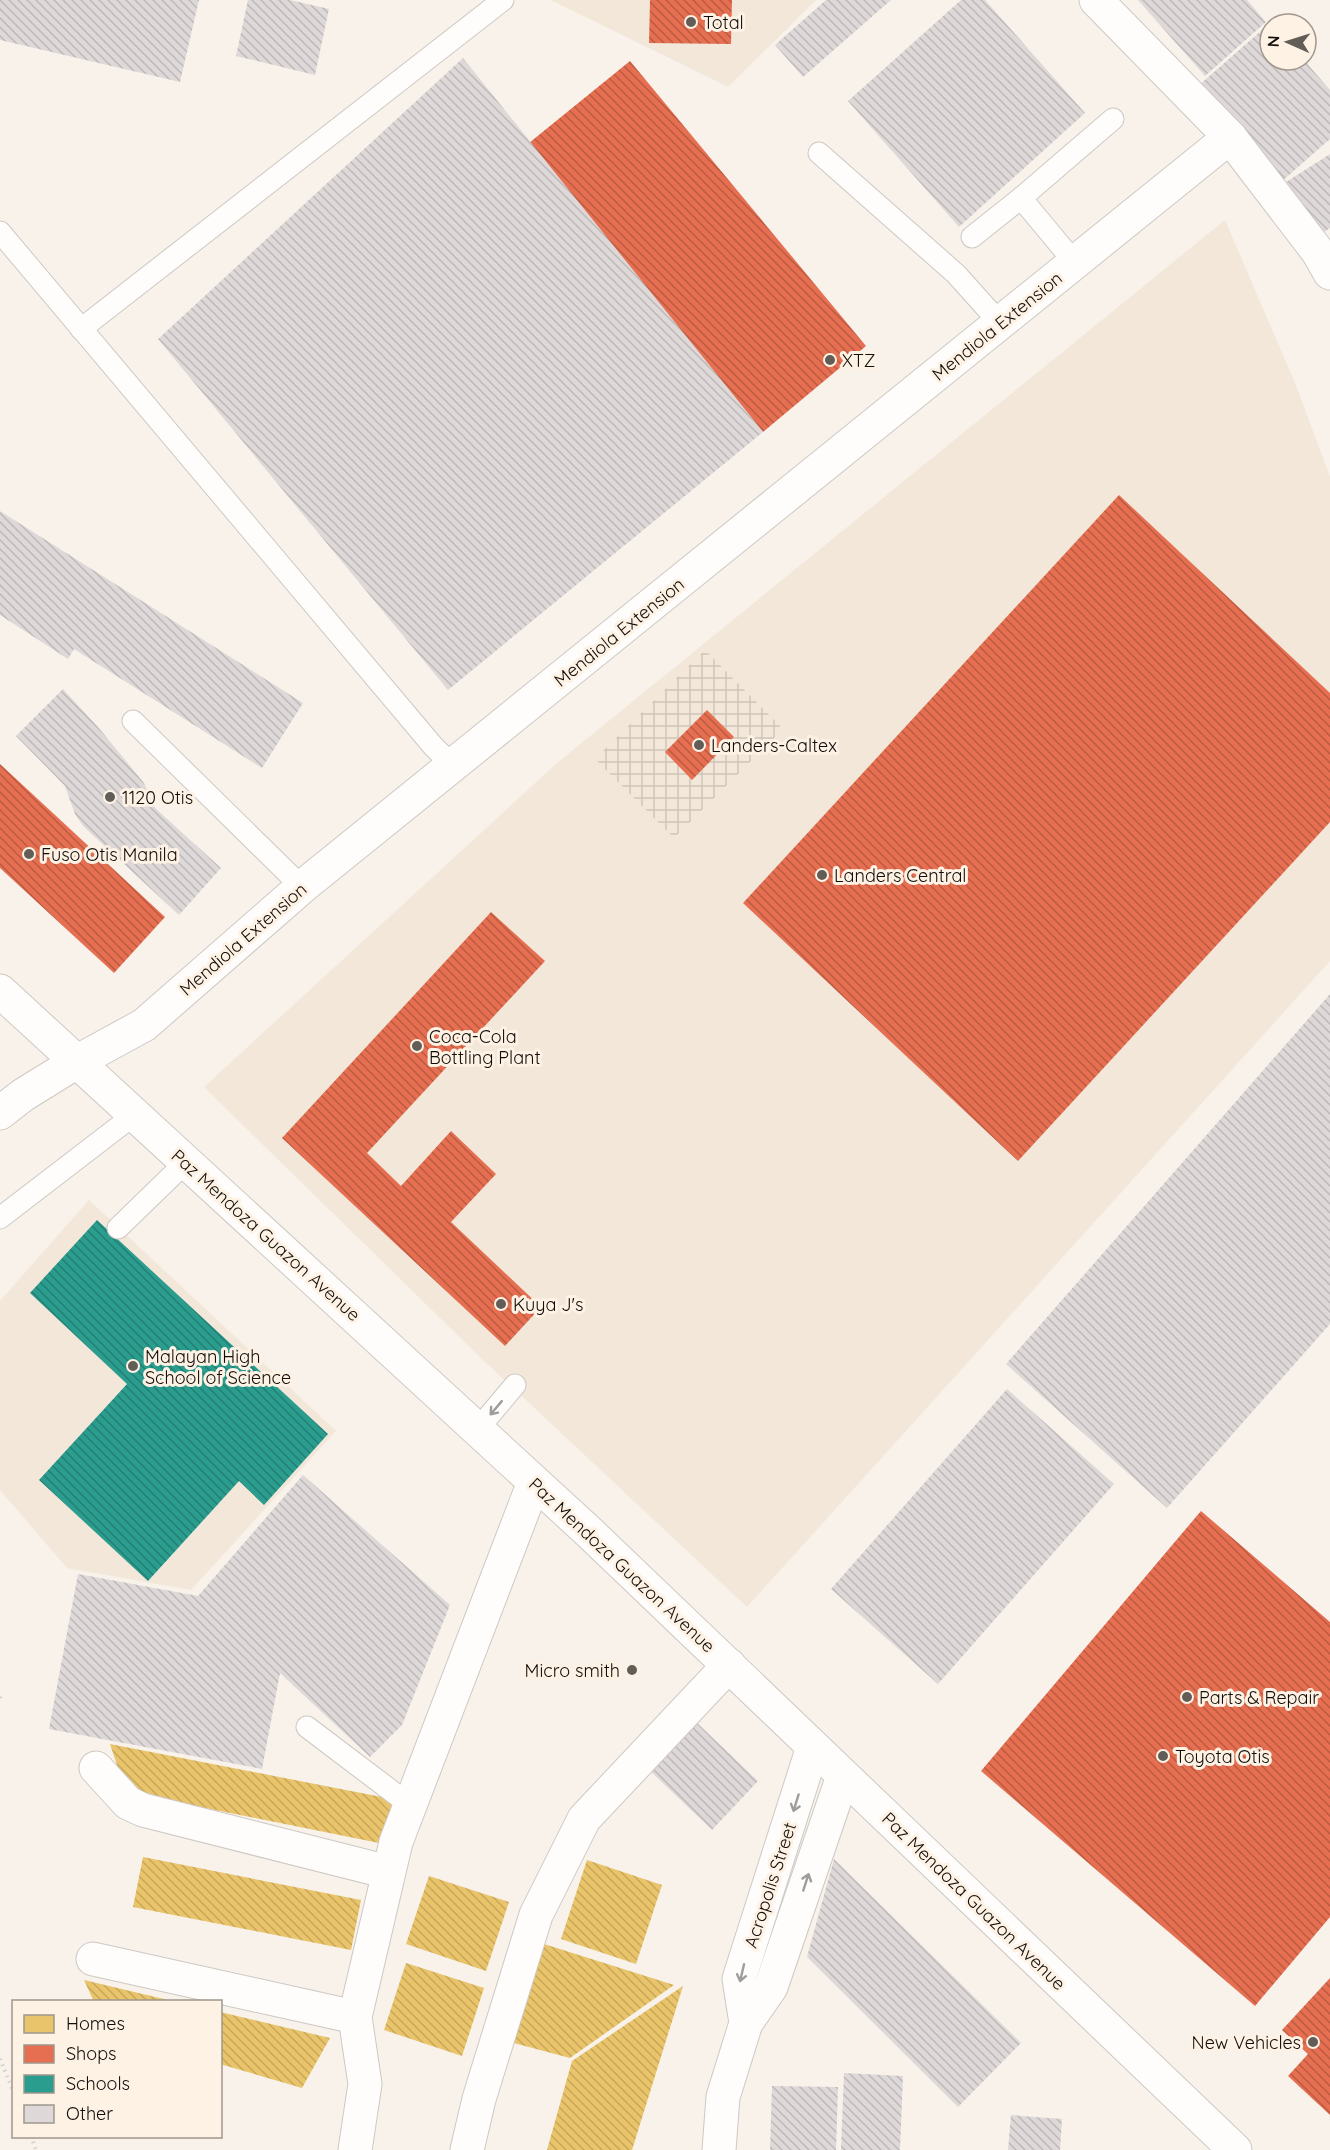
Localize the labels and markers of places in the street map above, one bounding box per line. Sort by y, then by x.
place label: Total [703,11,744,34]
marker: Total [684,15,698,29]
place label: XTZ [842,349,875,372]
marker: XTZ [823,353,837,367]
place label: Landers-Caltex [711,734,837,757]
marker: Landers-Caltex [692,738,706,752]
place label: 1120 Otis [122,786,193,809]
marker: 1120 Otis [103,790,117,804]
place label: Fuso Otis Manila [41,843,178,866]
marker: Fuso Otis Manila [22,847,36,861]
place label: Landers Central [834,864,966,887]
marker: Landers Central [815,868,829,882]
place label: Coca-Cola Bottling Plant [429,1025,541,1069]
marker: Coca-Cola Bottling Plant [410,1039,424,1053]
place label: Kuya J's [513,1293,583,1316]
marker: Kuya J's [494,1297,508,1311]
place label: Malayan High School of Science [145,1345,291,1389]
marker: Malayan High School of Science [126,1359,140,1373]
place label: Micro smith [525,1659,620,1682]
marker: Micro smith [625,1663,639,1677]
place label: Parts & Repair [1199,1686,1319,1709]
marker: Parts & Repair [1180,1690,1194,1704]
place label: Toyota Otis [1175,1745,1270,1768]
marker: Toyota Otis [1156,1749,1170,1763]
place label: New Vehicles [1192,2031,1301,2054]
marker: New Vehicles [1306,2035,1320,2049]

